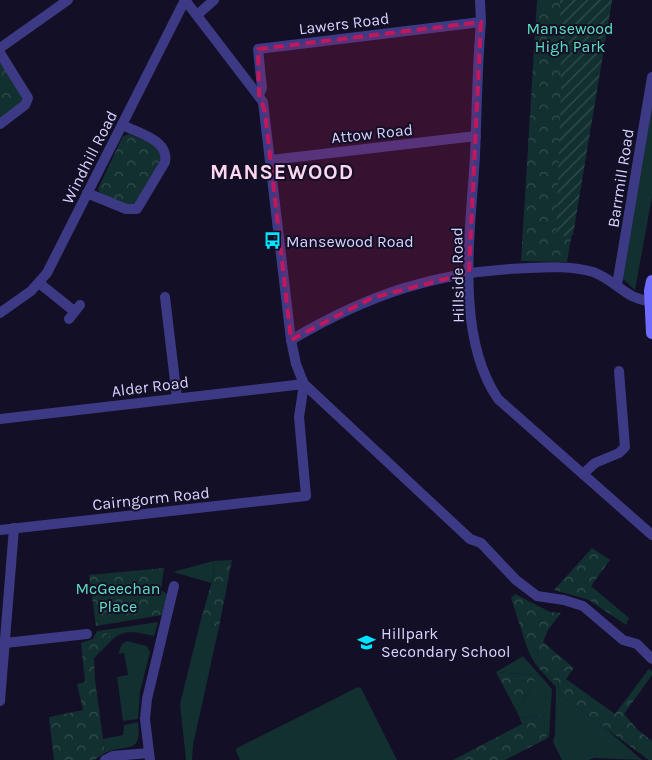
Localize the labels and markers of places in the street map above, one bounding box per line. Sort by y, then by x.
bus stop icon: Mansewood Road [262,231,282,251]
place label: Mansewood Road [286,232,414,251]
place label: Hillpark Secondary School [381,624,510,661]
school or university icon: Hillpark Secondary School [357,632,377,652]

